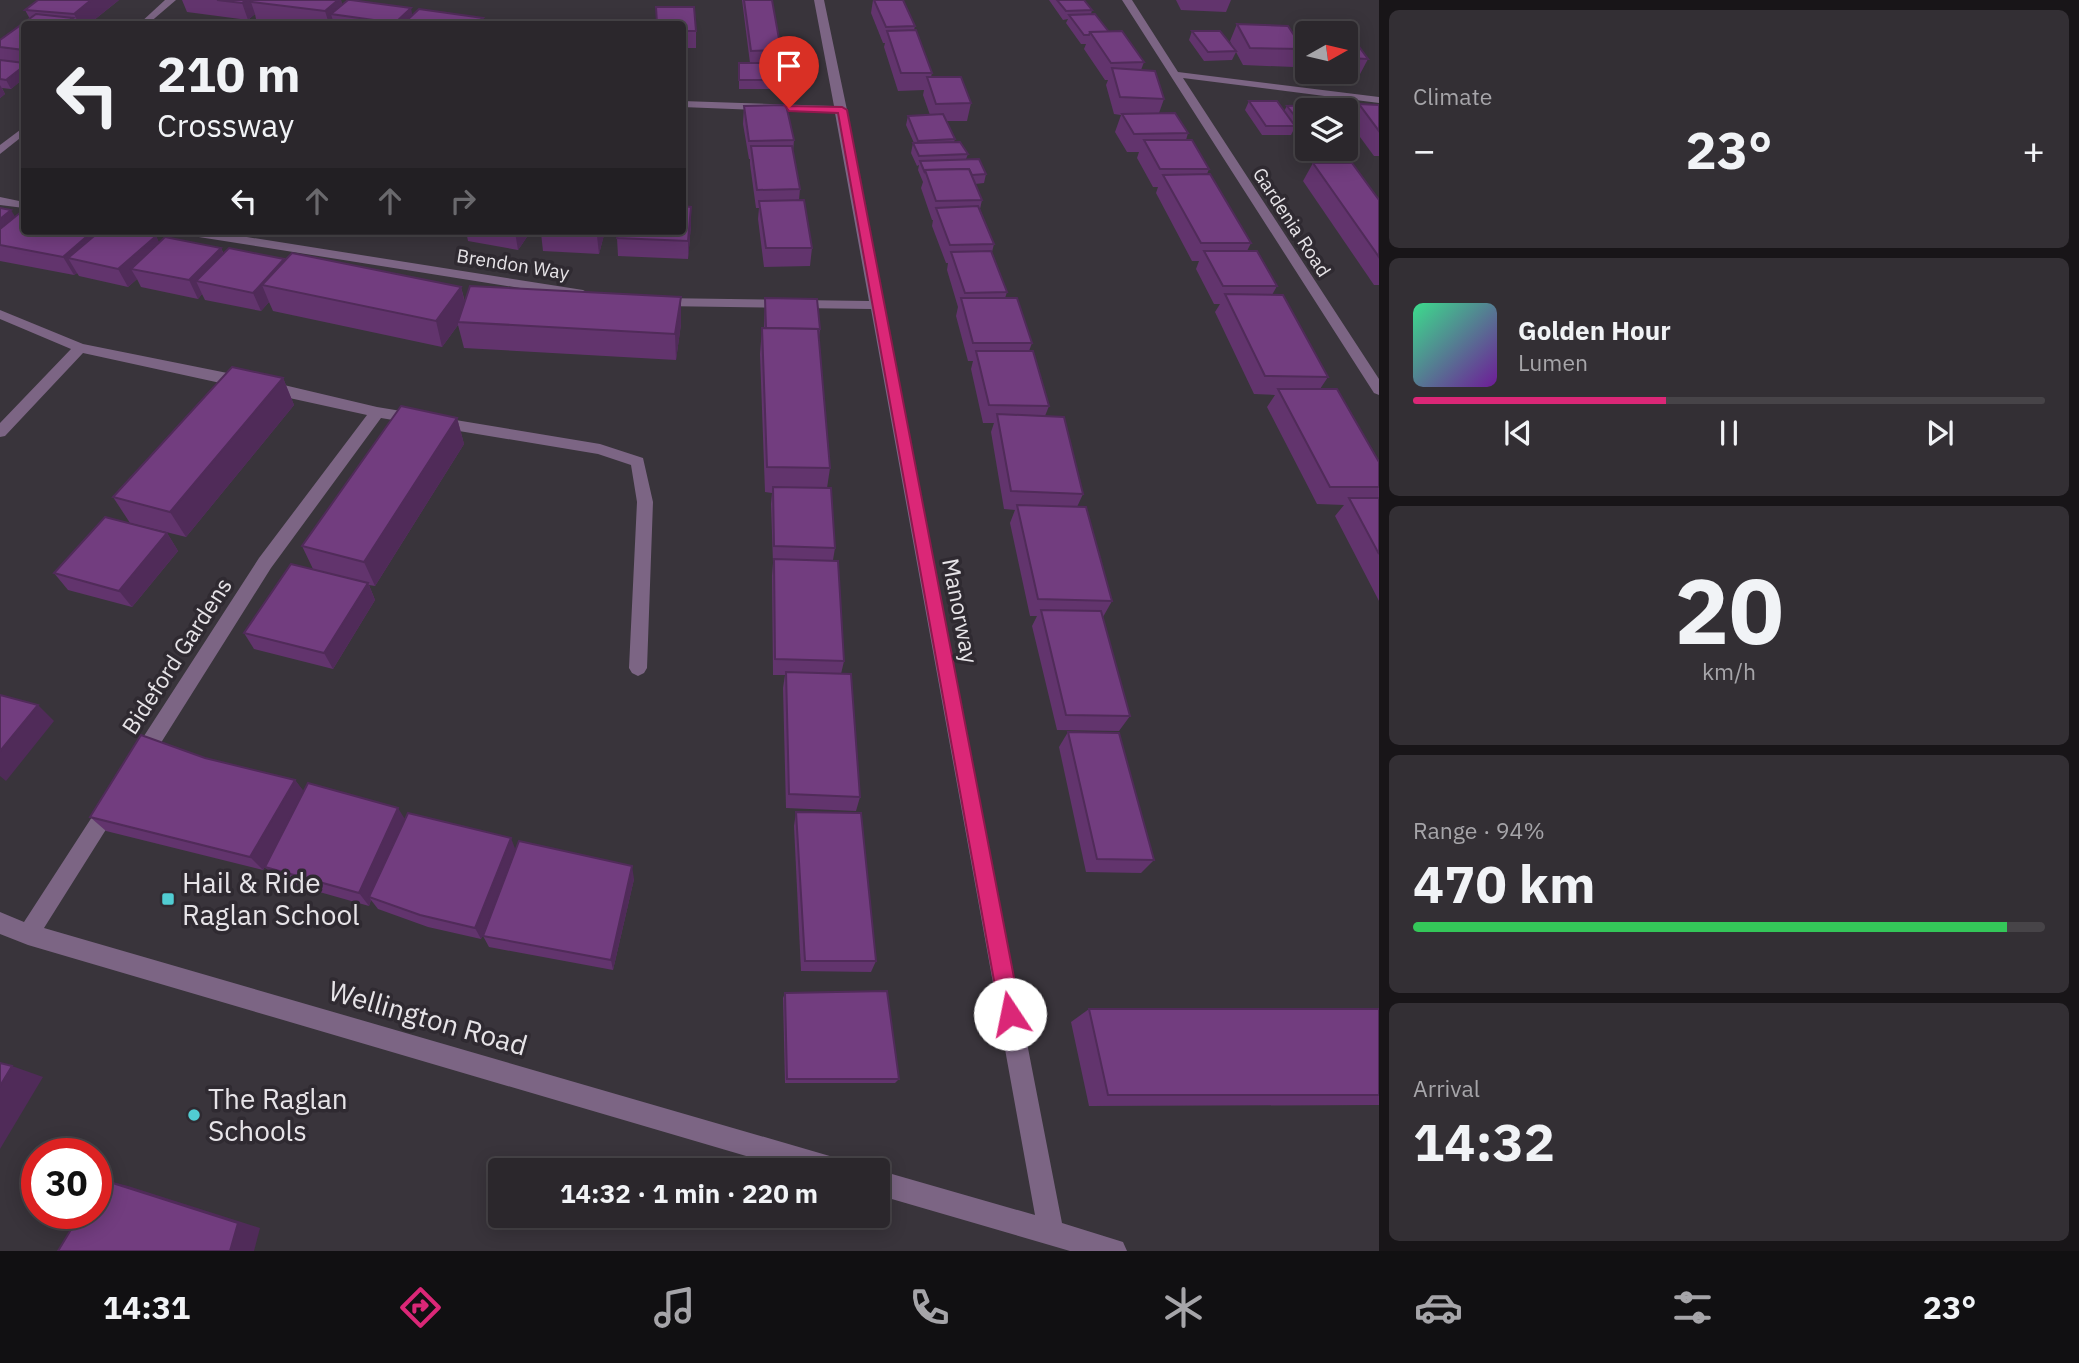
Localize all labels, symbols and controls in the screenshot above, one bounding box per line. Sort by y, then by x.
north arrow [1295,21,1358,84]
map controls [1295,21,1358,161]
pin [759,36,819,108]
text: 210 m [157,42,301,105]
icon: arrive [770,47,808,85]
icon: left [42,49,133,140]
text: Climate [1413,81,1492,111]
button: layers [1295,98,1358,161]
text: Crossway [157,104,294,146]
text: 23° [1686,116,1772,183]
text: − [1413,125,1436,174]
text: + [2022,125,2045,174]
street label: Gardenia Road [1248,163,1336,281]
icon: left [225,182,263,220]
icon: ahead [298,182,336,220]
icon: ahead [371,182,409,220]
icon: right [444,182,482,220]
street label: Brendon Way [455,243,572,285]
text: Golden Hour [1518,313,1671,347]
text: Lumen [1518,347,1588,377]
icon: previous [1499,414,1537,452]
icon: pause [1710,414,1748,452]
icon: next [1921,414,1959,452]
text: 20 [1674,551,1784,669]
street label: Manorway [936,556,986,666]
street label: Bideford Gardens [114,571,238,739]
text: km/h [1702,656,1756,686]
text: Range · 94% [1413,815,1545,845]
text: 470 km [1413,850,1595,917]
place label: Hail & Ride Raglan School [182,864,360,933]
marker: Hail & Ride Raglan School [160,891,176,907]
street label: Wellington Road [325,971,532,1064]
position arrow [973,977,1047,1051]
text: Arrival [1413,1073,1480,1103]
place label: The Raglan Schools [208,1080,348,1149]
marker: The Raglan Schools [186,1107,202,1123]
text: 14:32 [1413,1108,1555,1175]
speed limit sign: 30 [21,1138,112,1229]
text: 14:32 · 1 min · 220 m [560,1176,818,1210]
icon: directions [396,1283,445,1332]
icon: music [650,1283,699,1332]
icon: phone [905,1283,954,1332]
icon: climate [1159,1283,1208,1332]
icon: car [1414,1283,1463,1332]
icon: filters [1668,1283,1717,1332]
text: 14:31 [103,1286,190,1328]
text: 23° [1923,1286,1976,1328]

